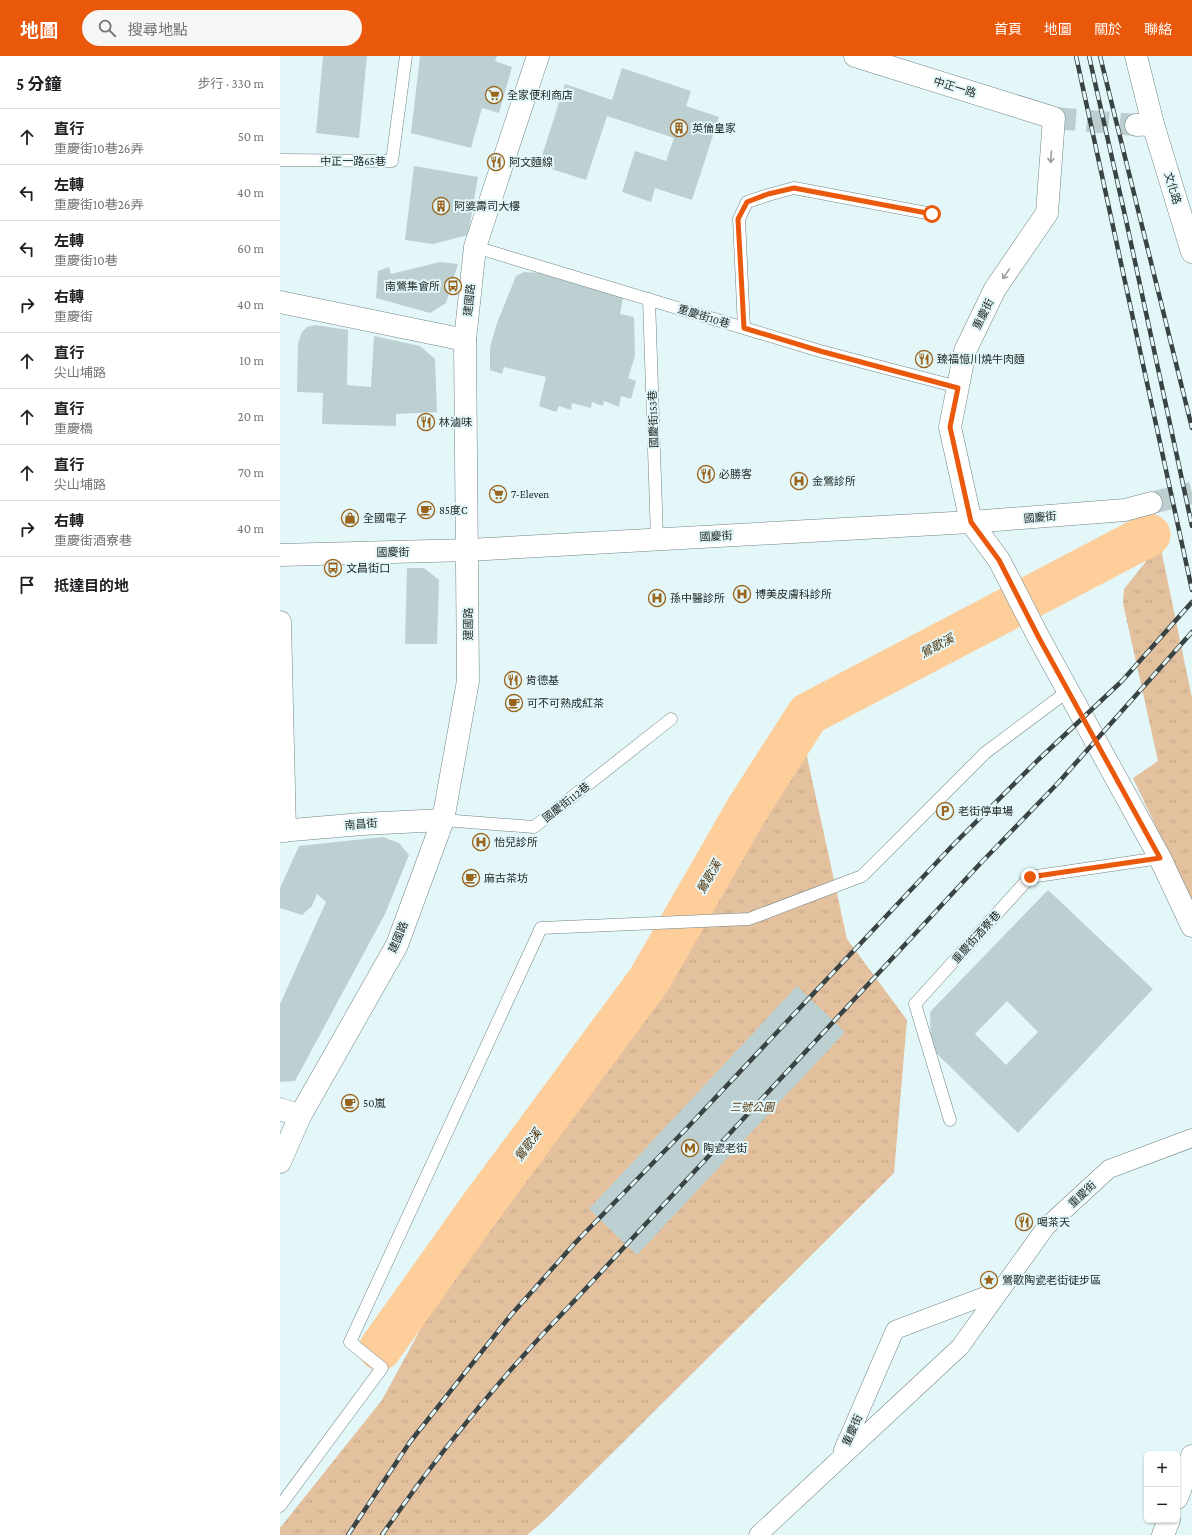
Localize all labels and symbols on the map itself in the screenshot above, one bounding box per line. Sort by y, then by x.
street label: 中正一路 [932,75,978,99]
supermarket icon: 全家便利商店 [484,85,504,105]
place label: 全家便利商店 [507,89,573,101]
building icon: 英倫皇家 [669,118,689,138]
place label: 英倫皇家 [692,122,736,134]
one-way arrow [1048,150,1055,163]
restaurant icon: 阿文麵線 [486,152,506,172]
street label: 中正一路65巷 [320,155,386,167]
place label: 阿文麵線 [509,156,553,168]
street label: 文化路 [1162,170,1184,206]
building icon: 阿婆壽司大樓 [431,196,451,216]
place label: 阿婆壽司大樓 [454,200,520,212]
route start [923,205,941,223]
one-way arrow [1002,268,1010,279]
bus stop icon: 南鶯集會所 [443,276,463,296]
place label: 南鶯集會所 [385,280,440,292]
street label: 建國路 [461,283,477,317]
street label: 重慶街 [970,297,996,331]
street label: 重慶街10巷 [676,302,732,330]
restaurant icon: 臻福憶川燒牛肉麵 [914,349,934,369]
place label: 臻福憶川燒牛肉麵 [937,353,1025,365]
street label: 國慶街153巷 [646,390,660,448]
restaurant icon: 林滷味 [416,412,436,432]
place label: 林滷味 [439,416,472,428]
restaurant icon: 必勝客 [696,464,716,484]
place label: 必勝客 [719,468,752,480]
hospital icon: 金鶯診所 [789,471,809,491]
place label: 金鶯診所 [812,475,856,487]
supermarket icon: 7-Eleven [488,484,508,504]
place label: 7-Eleven [511,488,549,500]
cafe icon: 85度C [416,500,436,520]
place label: 85度C [439,504,468,516]
shop icon: 全國電子 [340,508,360,528]
street label: 國慶街 [1023,510,1057,524]
place label: 全國電子 [363,512,407,524]
street label: 國慶街 [699,529,733,543]
street label: 國慶街 [376,546,410,558]
bus stop icon: 文昌街口 [323,558,343,578]
place label: 文昌街口 [346,562,390,574]
hospital icon: 博美皮膚科診所 [732,584,752,604]
hospital icon: 孫中醫診所 [647,588,667,608]
place label: 博美皮膚科診所 [755,588,832,600]
place label: 孫中醫診所 [670,592,725,604]
street label: 建國路 [462,608,474,641]
water label: 鶯歌溪 [918,630,958,661]
restaurant icon: 肯德基 [503,670,523,690]
place label: 肯德基 [526,674,559,686]
cafe icon: 可不可熟成紅茶 [504,693,524,713]
place label: 可不可熟成紅茶 [527,697,604,709]
street label: 國慶街112巷 [540,780,592,824]
parking icon: 老街停車場 [935,801,955,821]
place label: 老街停車場 [958,805,1013,817]
street label: 南昌街 [344,817,378,831]
hospital icon: 怡兒診所 [471,832,491,852]
place label: 怡兒診所 [494,836,538,848]
water label: 鶯歌溪 [694,856,725,896]
cafe icon: 麻古茶坊 [461,868,481,888]
route end [1021,868,1039,886]
place label: 麻古茶坊 [484,872,528,884]
street label: 重慶街酒寮巷 [949,908,1003,966]
street label: 建國路 [386,919,410,955]
cafe icon: 50嵐 [340,1093,360,1113]
place label: 50嵐 [363,1097,385,1109]
park label: 三號公園 [730,1101,776,1113]
water label: 鶯歌溪 [512,1125,545,1164]
metro station icon: 陶瓷老街 [680,1138,700,1158]
place label: 陶瓷老街 [703,1142,747,1154]
street label: 重慶街 [1066,1178,1098,1210]
restaurant icon: 喝茶天 [1014,1212,1034,1232]
place label: 喝茶天 [1037,1216,1070,1228]
place icon: 鶯歌陶瓷老街徒步區 [979,1270,999,1290]
place label: 鶯歌陶瓷老街徒步區 [1002,1274,1101,1286]
street label: 重慶街 [840,1412,864,1448]

